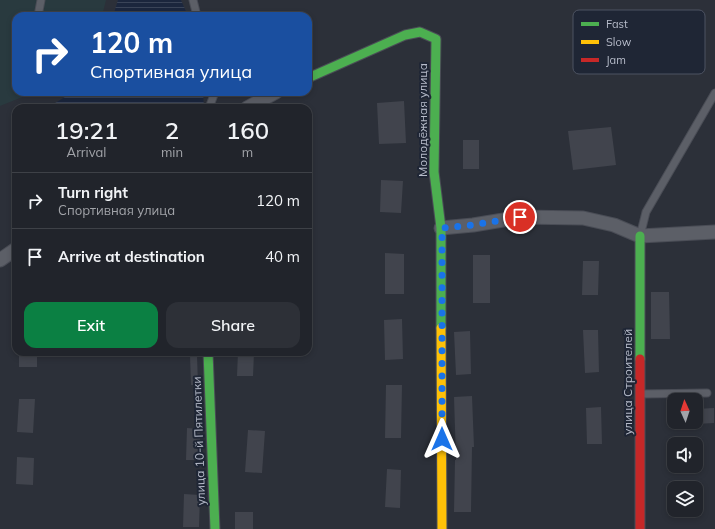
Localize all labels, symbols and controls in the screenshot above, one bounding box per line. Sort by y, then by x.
legend [573,10,705,74]
text: Fast [606,17,628,31]
text: 120 m [90,25,173,60]
icon: right [24,28,76,80]
text: Slow [606,35,632,49]
text: Jam [606,53,626,67]
text: Спортивная улица [90,60,252,83]
street label: Молодёжная улица [415,63,430,177]
text: 19:21 [55,115,118,145]
text: 2 [165,115,179,145]
text: 160 [226,115,269,145]
text: Arrival [67,144,106,160]
text: min [161,144,183,160]
text: m [242,144,253,160]
text: Turn right [58,183,128,202]
icon: right [24,190,46,212]
text: 120 m [256,191,300,210]
pin [503,200,537,234]
text: Спортивная улица [58,202,175,218]
icon: arrive [509,206,531,228]
icon: arrive [24,246,46,268]
text: Arrive at destination [58,247,205,266]
text: 40 m [265,247,300,266]
button: Exit [24,302,158,348]
button: Share [166,302,300,348]
street label: улица Строителей [620,329,635,435]
street label: улица 10-й Пятилетки [189,376,208,506]
north arrow [667,393,703,429]
map controls [667,393,703,517]
position arrow [421,418,463,460]
button: sound [667,437,703,473]
button: layers [667,481,703,517]

